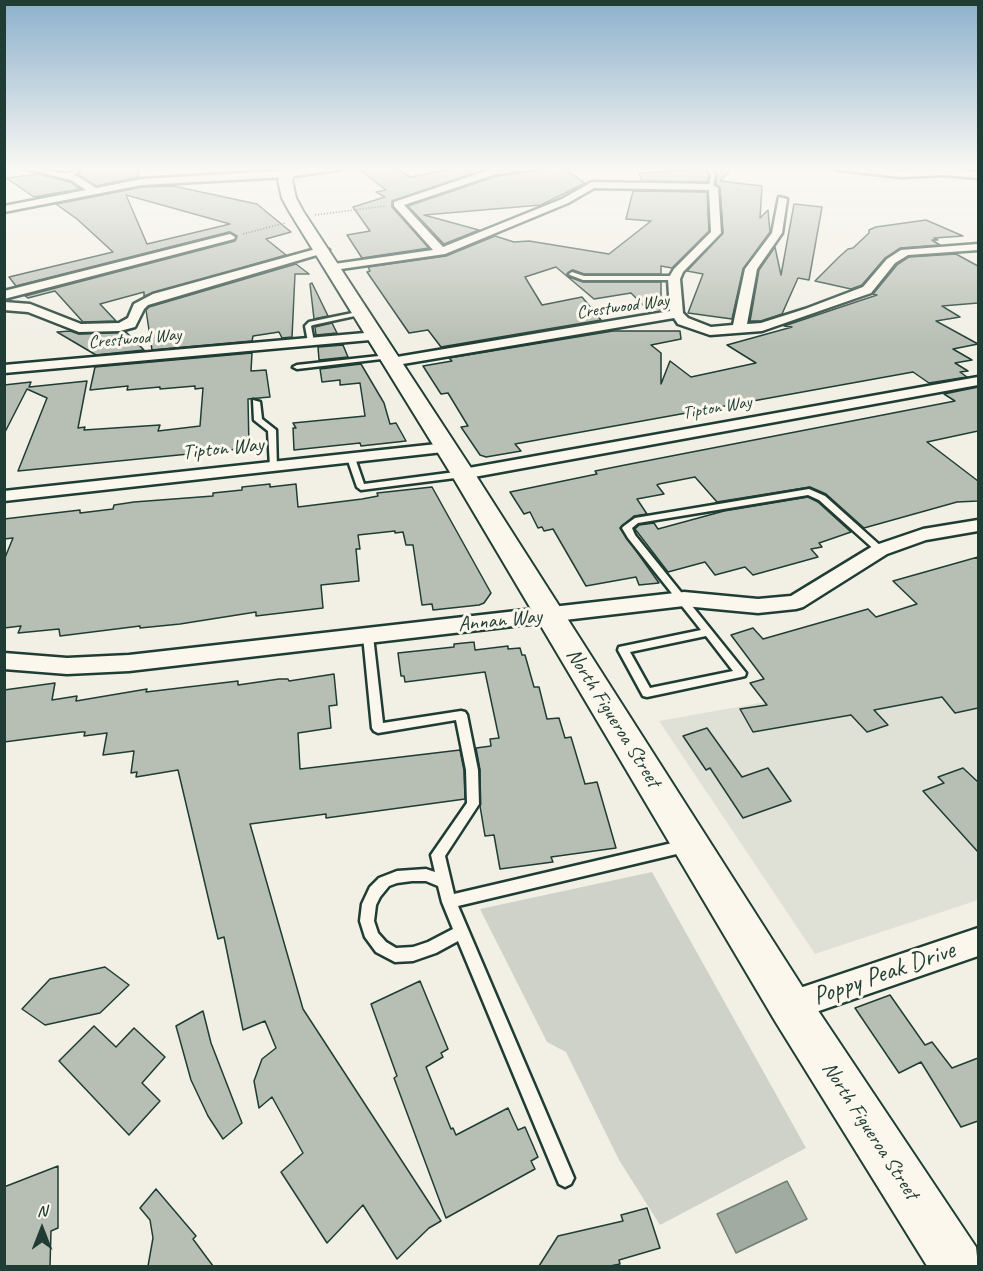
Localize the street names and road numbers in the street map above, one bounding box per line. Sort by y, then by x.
street label: Crestwood Way [575,290,671,324]
street label: Crestwood Way [88,324,182,354]
street label: Tipton Way [681,391,753,425]
street label: Tipton Way [181,432,265,466]
street label: Annan Way [457,604,543,638]
street label: North Figueroa Street [560,644,666,792]
street label: Poppy Peak Drive [809,935,959,1013]
street label: North Figueroa Street [816,1057,924,1205]

